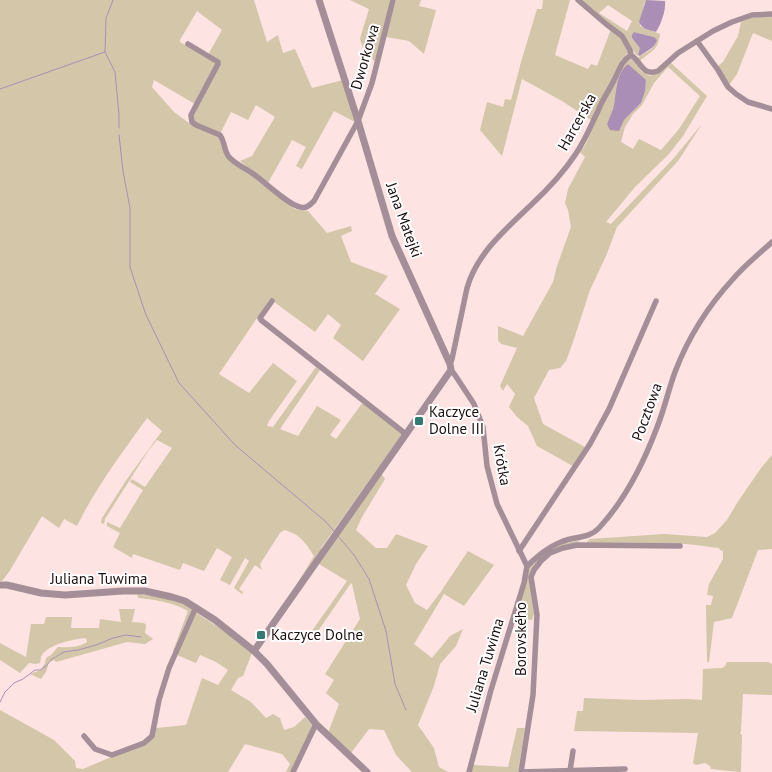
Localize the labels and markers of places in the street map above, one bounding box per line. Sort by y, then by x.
place label: Kaczyce Dolne III [429,402,484,438]
marker: Kaczyce Dolne III [413,415,425,427]
place label: Kaczyce Dolne [271,625,363,644]
marker: Kaczyce Dolne [255,629,267,641]

